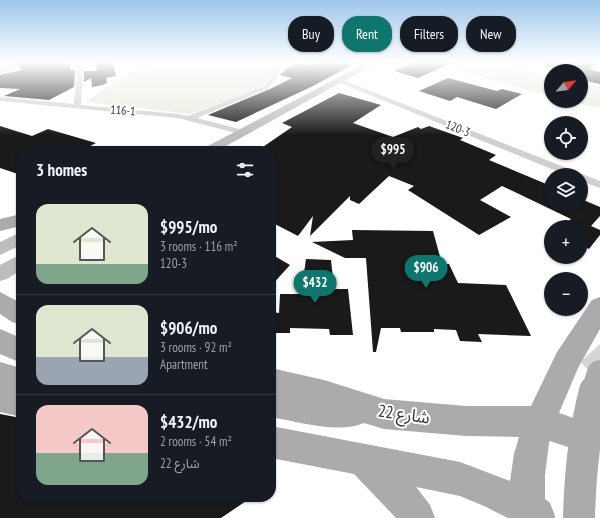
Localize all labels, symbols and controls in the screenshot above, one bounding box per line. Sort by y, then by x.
chip: Buy [288,16,334,52]
chip: Rent [342,16,392,52]
chip: Filters [400,16,458,52]
chip: New [466,16,516,52]
north arrow [544,64,588,108]
map controls [544,64,588,316]
street label: 116-1 [110,101,136,119]
street label: 120-3 [444,116,472,140]
button: locate [544,116,588,160]
pin: $995 [369,137,417,171]
text: $995 [381,141,405,158]
text: 3 homes [36,159,87,181]
icon: filters [234,159,256,181]
button: layers [544,168,588,212]
text: $995/mo [160,216,217,238]
icon: home [68,220,116,268]
button: + [544,220,588,264]
text: 3 rooms · 116 m² [160,238,238,255]
text: 120-3 [160,255,187,272]
pin: $906 [402,255,450,289]
text: $906 [414,259,438,276]
pin: $432 [291,270,339,304]
button: − [544,272,588,316]
text: $432 [303,274,327,291]
text: $906/mo [160,317,217,339]
icon: home [68,321,116,369]
text: 3 rooms · 92 m² [160,339,232,356]
text: Apartment [160,356,208,373]
street label: شارع 22 [376,399,431,430]
text: $432/mo [160,411,217,433]
icon: home [68,421,116,469]
text: 2 rooms · 54 m² [160,433,232,450]
text: شارع 22 [160,455,200,472]

